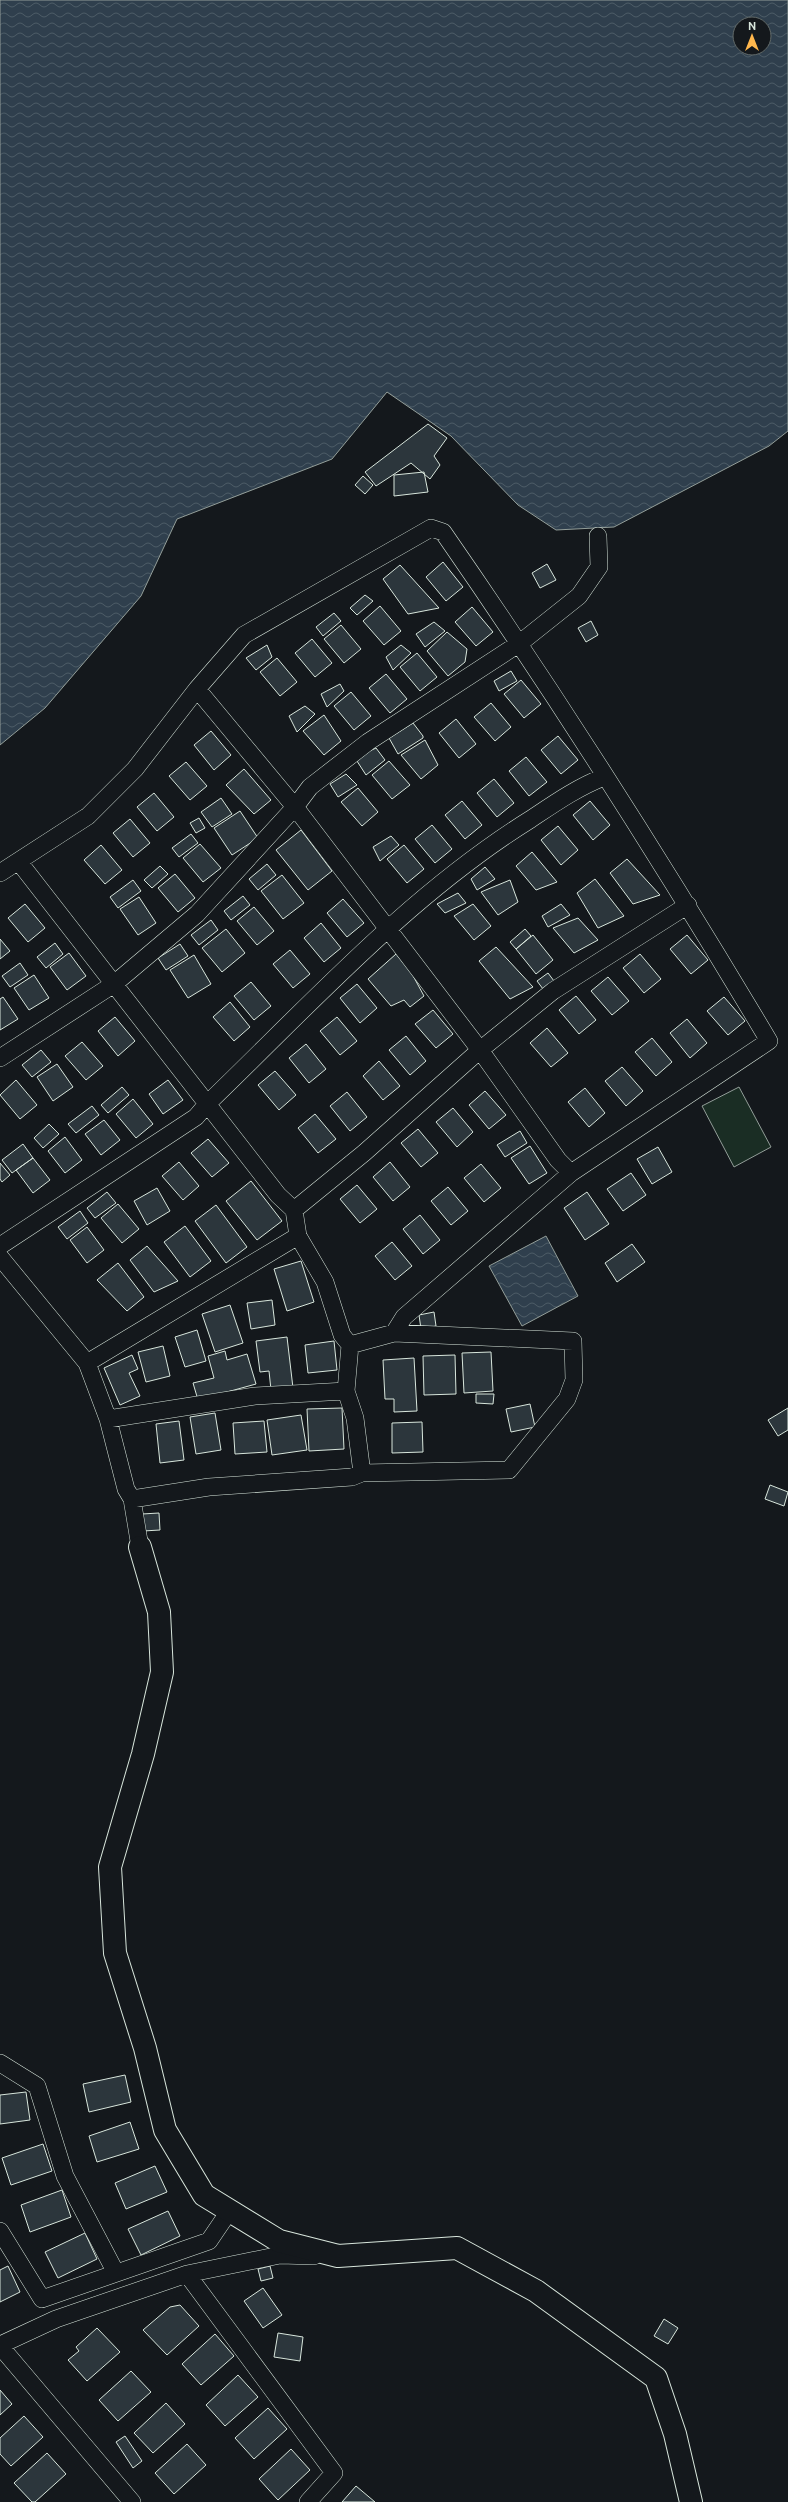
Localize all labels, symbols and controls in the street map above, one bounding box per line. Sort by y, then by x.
north arrow [732,16,772,56]
text: N [748,20,756,32]

